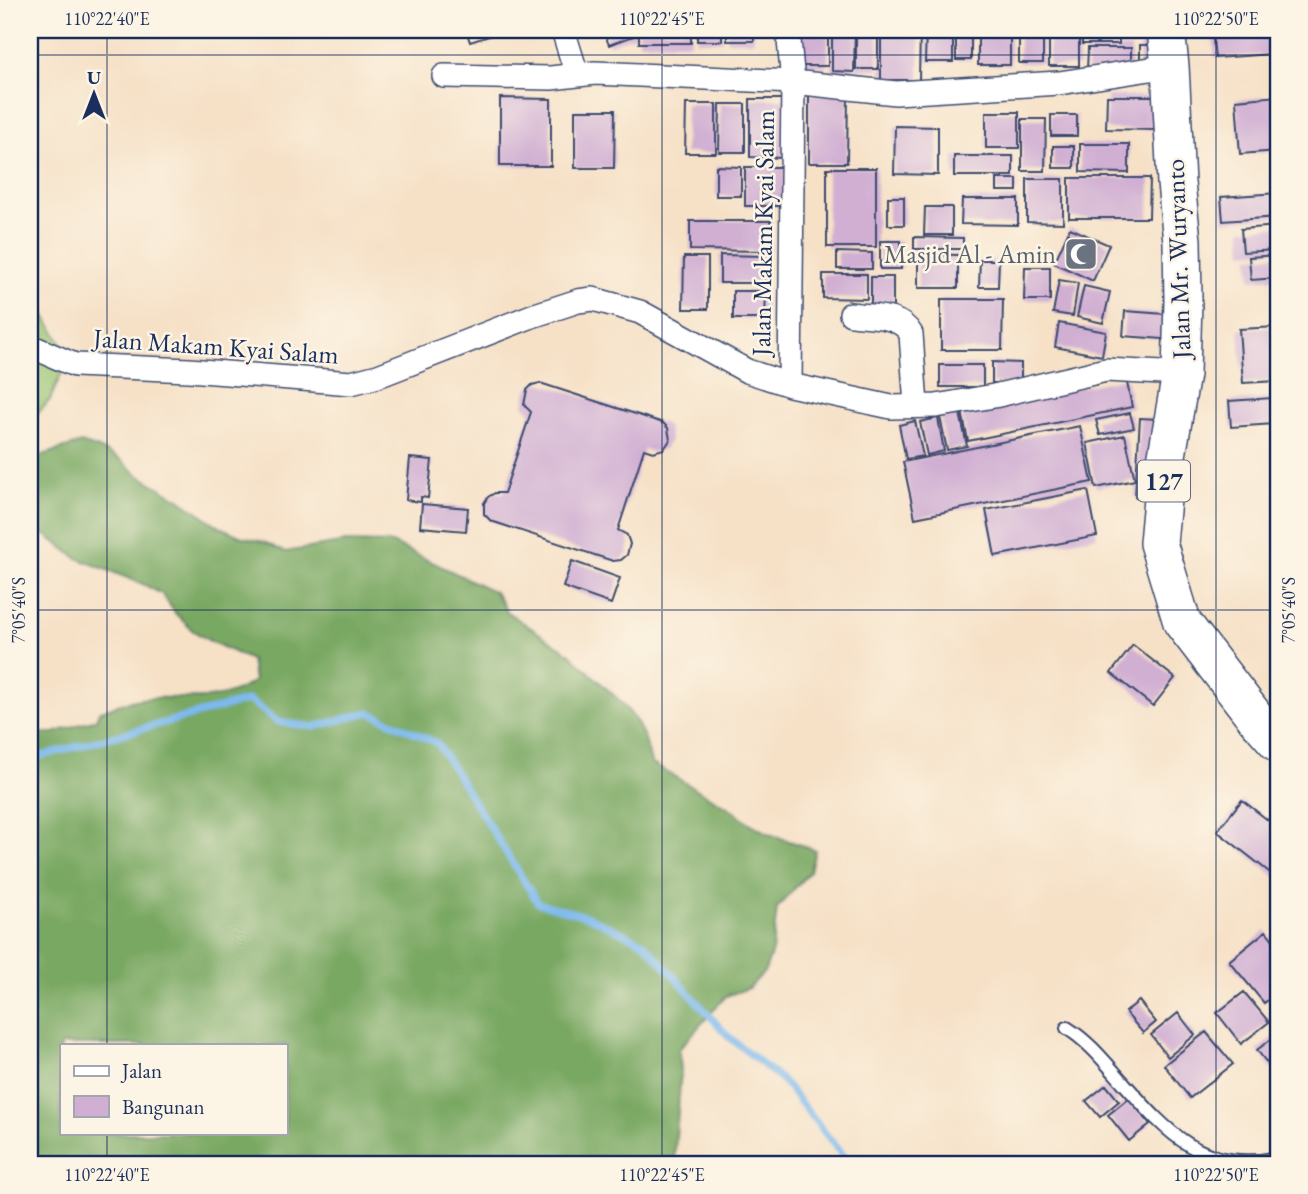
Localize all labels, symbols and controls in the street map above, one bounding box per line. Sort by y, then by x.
text: 110°22'40"E [64,7,150,30]
text: 110°22'45"E [619,7,705,30]
text: 110°22'50"E [1173,7,1259,30]
north arrow [60,60,130,130]
text: U [87,65,101,90]
street label: Jalan Makam Kyai Salam [744,110,782,358]
street label: Jalan Mr. Wuryanto [1158,158,1199,362]
mosque icon: Masjid Al - Amin [1062,235,1100,273]
place label: Masjid Al - Amin [884,237,1056,271]
street label: Jalan Makam Kyai Salam [90,320,340,372]
road number: 127 [1138,460,1190,502]
text: 7°05'40"S [7,577,30,643]
text: 7°05'40"S [1277,577,1300,643]
legend [60,1044,287,1134]
text: Jalan [120,1057,162,1084]
text: Bangunan [122,1093,205,1120]
text: 110°22'40"E [64,1163,150,1186]
text: 110°22'45"E [619,1163,705,1186]
text: 110°22'50"E [1173,1163,1259,1186]

